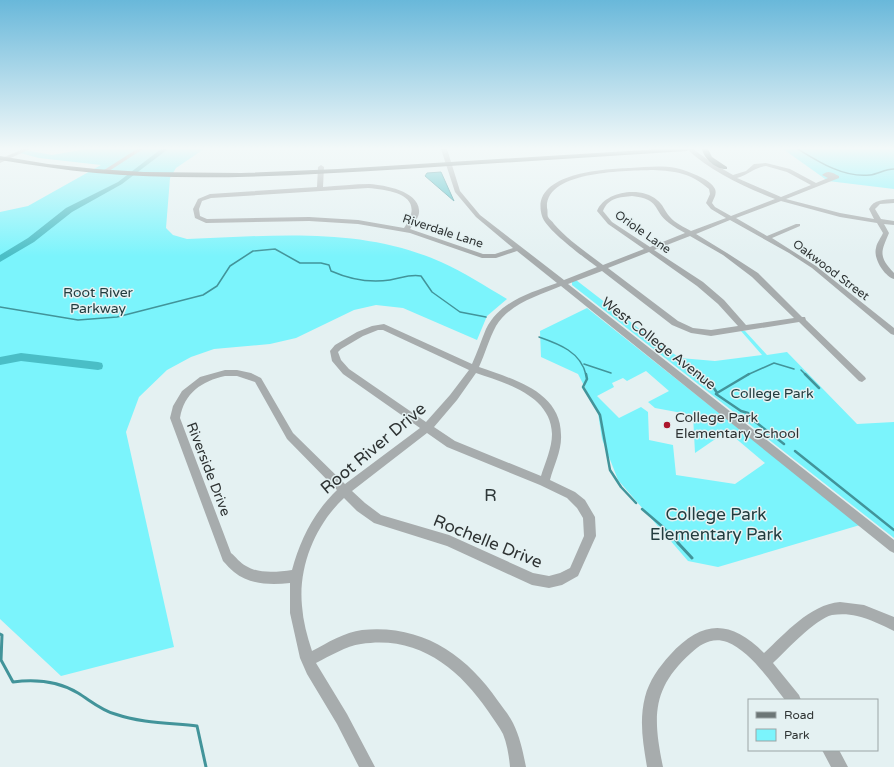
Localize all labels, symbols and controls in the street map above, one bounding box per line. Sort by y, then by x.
street label: Oriole Lane [612,208,674,257]
street label: Riverdale Lane [401,211,485,251]
street label: Oakwood Street [790,237,872,303]
park label: Root River Parkway [63,284,134,317]
street label: West College Avenue [598,293,719,393]
park label: College Park [730,385,814,402]
street label: Root River Drive [316,398,430,499]
place label: College Park Elementary School [675,409,799,442]
street label: Riverside Drive [183,420,234,519]
marker: College Park Elementary School [662,420,672,430]
district label: R [484,484,498,506]
park label: College Park Elementary Park [650,504,782,545]
street label: Rochelle Drive [430,510,545,573]
legend [748,699,878,751]
text: Road [784,708,814,722]
text: Park [784,728,810,742]

